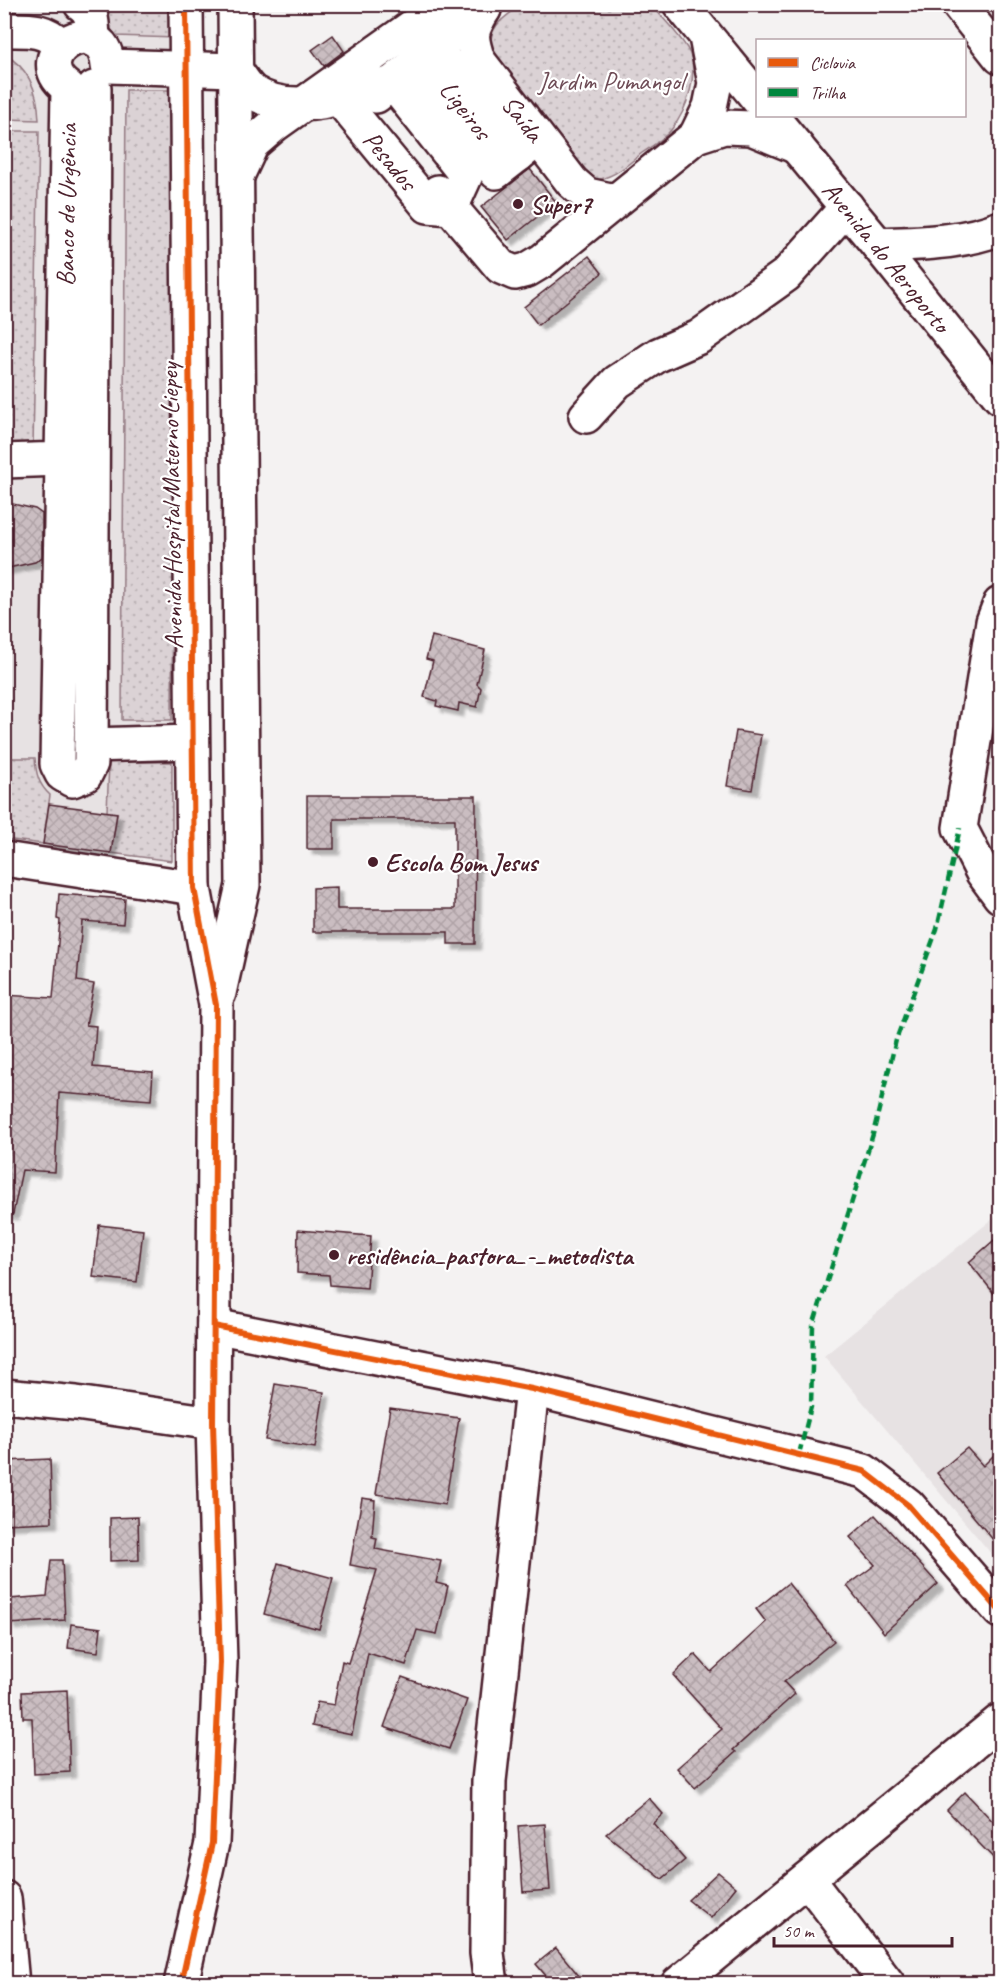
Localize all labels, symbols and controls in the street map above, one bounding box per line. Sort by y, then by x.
legend [756,39,966,117]
text: Ciclovia [810,52,856,74]
park label: Jardim Pumangol [536,65,689,98]
street label: Ligeiros [432,74,500,148]
text: Trilha [810,82,847,104]
street label: Saída [494,89,552,150]
street label: Banco de Urgência [49,122,84,286]
street label: Pesados [356,124,425,199]
street label: Avenida do Aeroporto [815,174,959,341]
place label: Super7 [530,188,594,221]
marker: Super7 [511,197,525,211]
street label: Avenida Hospital Materno Liepey [152,360,190,650]
place label: Escola Bom Jesus [385,846,540,879]
marker: Escola Bom Jesus [366,855,380,869]
place label: residência_pastora_-_metodista [346,1239,635,1272]
marker: residência_pastora_-_metodista [327,1248,341,1262]
scale bar [774,1910,952,1948]
text: 50 m [783,1920,816,1942]

